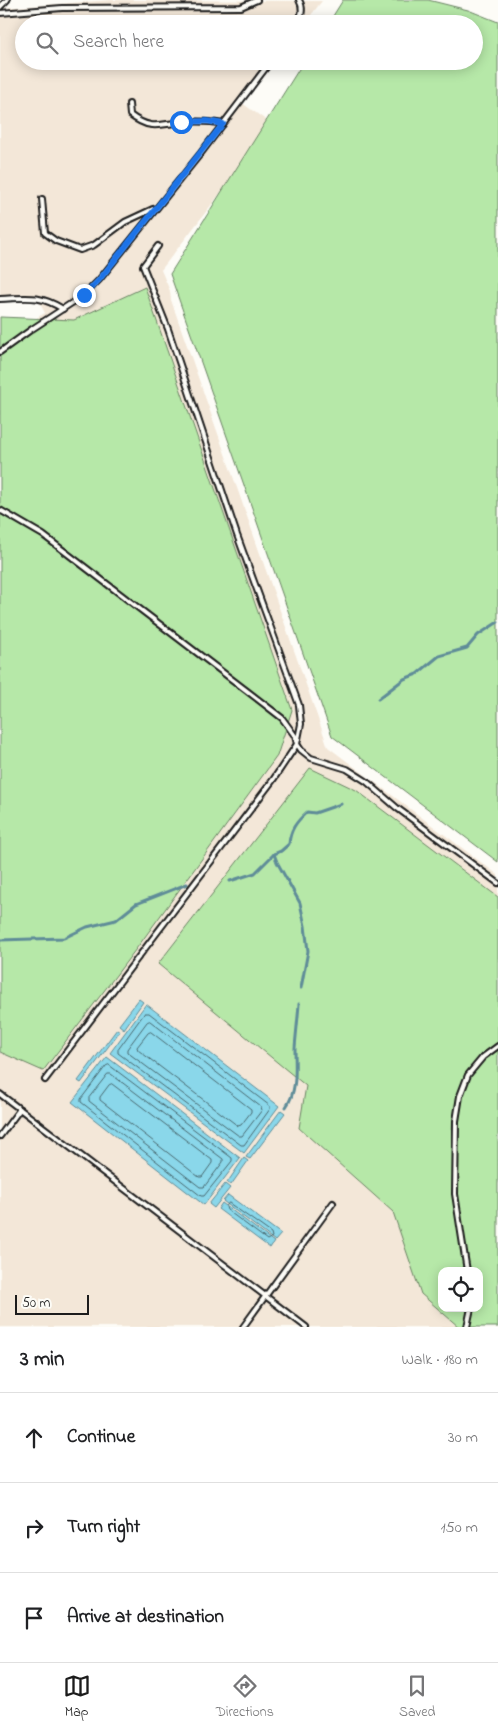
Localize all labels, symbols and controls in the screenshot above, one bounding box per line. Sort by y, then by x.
search box [15,15,483,70]
icon: search [33,29,61,57]
text: Search here [73,29,164,56]
route start [170,111,193,134]
route end [73,284,96,307]
map controls [438,1267,483,1312]
button: locate [438,1267,483,1312]
scale bar [15,1292,89,1315]
text: 50 m [22,1293,50,1314]
text: 3 min [20,1345,64,1375]
text: Walk · 180 m [401,1348,478,1372]
icon: ahead [20,1424,48,1452]
text: Continue [67,1424,135,1451]
text: 30 m [448,1426,478,1450]
icon: right [20,1514,48,1542]
text: Turn right [67,1514,140,1541]
text: 150 m [440,1516,478,1540]
icon: arrive [20,1604,48,1632]
text: Arrive at destination [67,1604,224,1631]
tab: Map [63,1672,91,1723]
tab: Directions [216,1672,274,1723]
tab: Saved [399,1672,435,1723]

